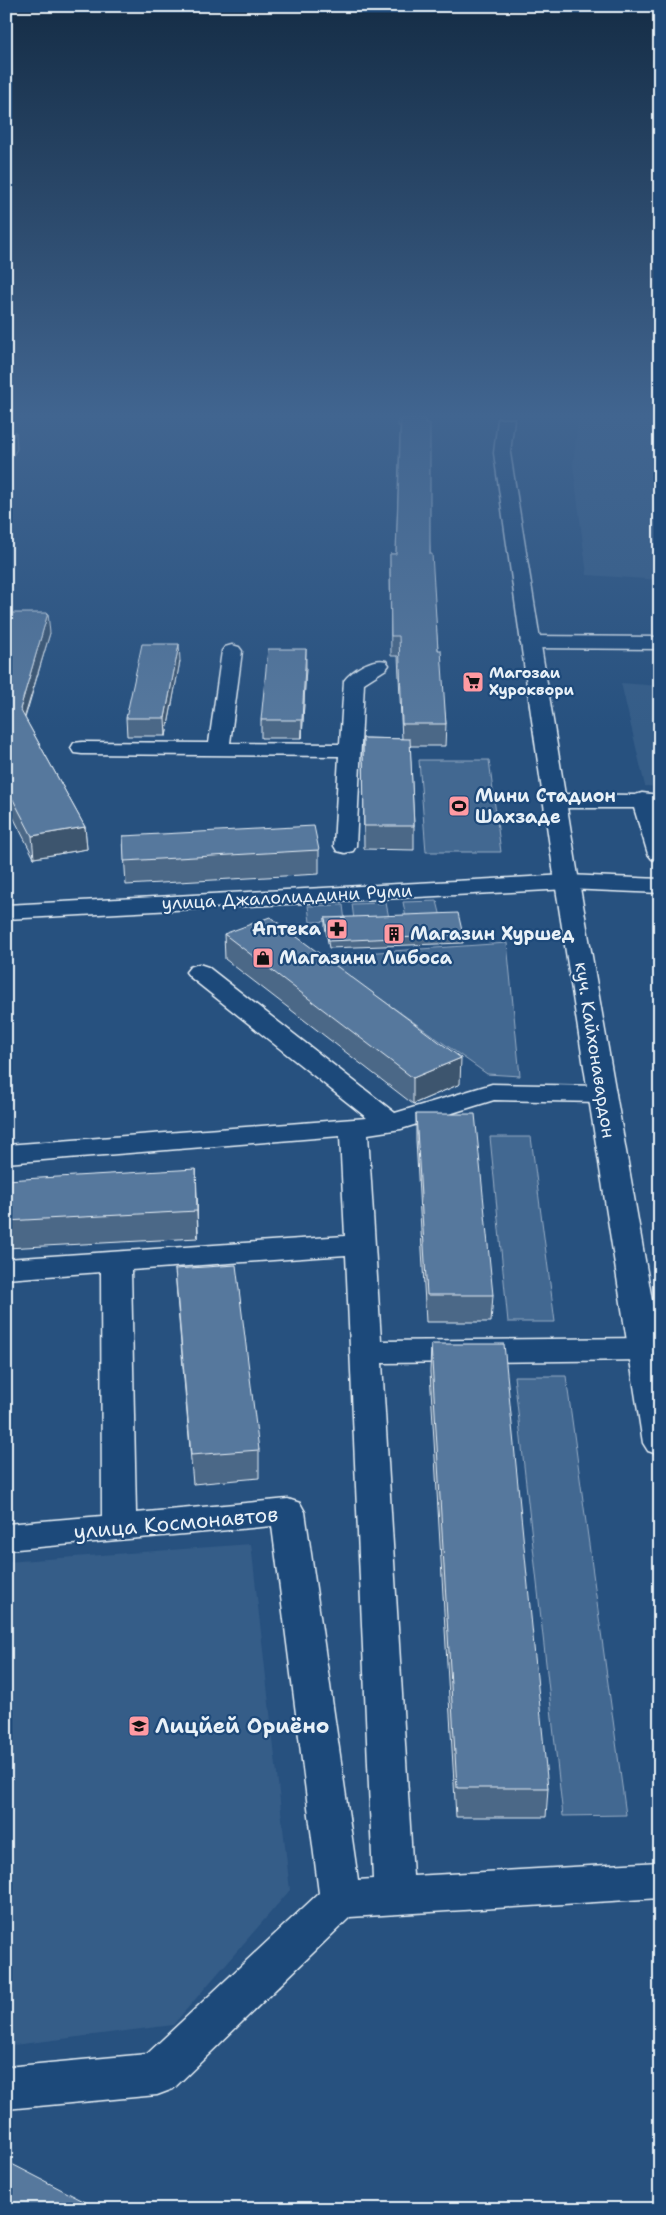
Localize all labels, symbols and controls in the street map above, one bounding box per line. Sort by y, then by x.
place label: Магозаи Хуроквори [489,663,574,700]
supermarket icon: Магозаи Хуроквори [461,670,485,694]
place label: Мини Стадион Шахзаде [475,784,616,829]
sports icon: Мини Стадион Шахзаде [447,794,471,818]
street label: улица Джалолиддини Руми [161,878,413,916]
place label: Аптека [252,917,322,941]
pharmacy icon: Аптека [325,917,349,941]
building icon: Магазин Хуршед [382,922,406,946]
place label: Магазин Хуршед [410,922,575,946]
shop icon: Магазини Либоса [251,946,275,970]
place label: Магазини Либоса [279,946,453,970]
street label: куч. Кайхонавардон [569,960,621,1140]
street label: улица Космонавтов [72,1500,280,1546]
place label: Лицйей Ориёно [155,1712,329,1740]
school or university icon: Лицйей Ориёно [127,1714,151,1738]

